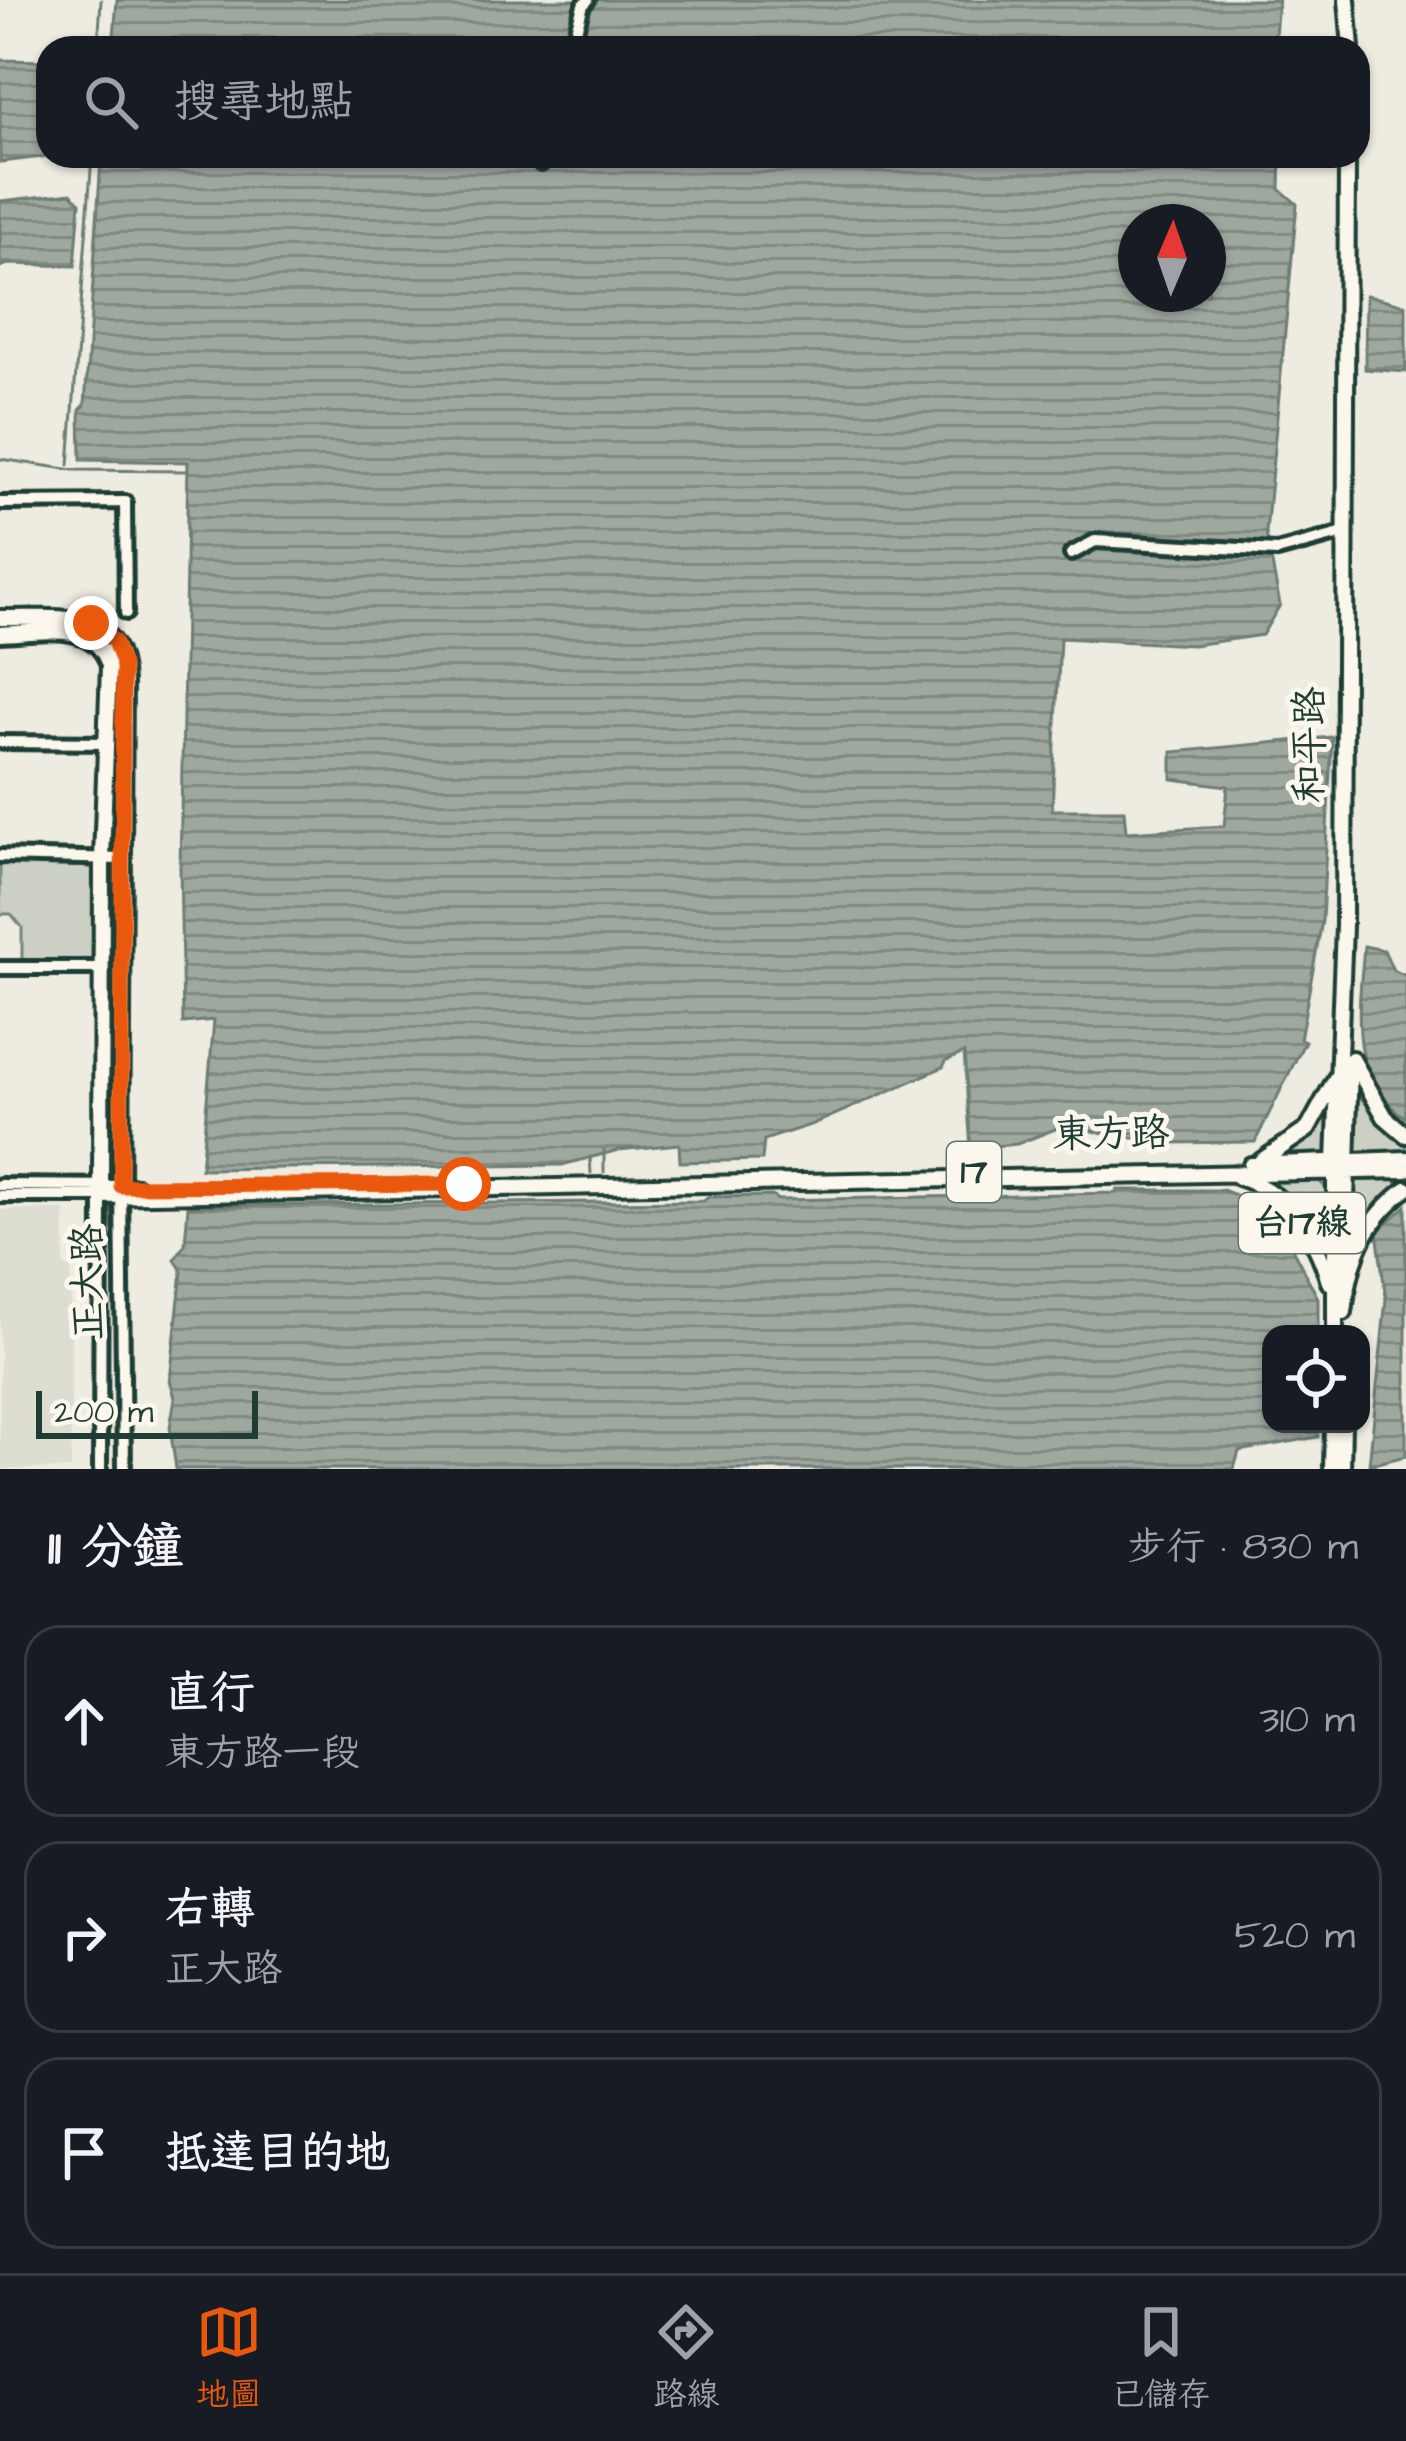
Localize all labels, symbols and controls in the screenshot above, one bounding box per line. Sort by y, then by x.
search box [36,36,1370,168]
icon: search [78,69,144,135]
text: 搜尋地點 [174,72,354,134]
north arrow [1118,204,1226,312]
route end [64,596,118,650]
street label: 和平路 [1284,686,1338,804]
street label: 東方路 [1052,1107,1170,1163]
road number: 17 [947,1142,1001,1202]
route start [437,1157,491,1211]
road number: 台17線 [1239,1193,1365,1253]
street label: 正大路 [61,1223,117,1341]
map controls [1262,1325,1370,1433]
button: locate [1262,1325,1370,1433]
scale bar [36,1385,258,1438]
text: 200 m [54,1389,153,1435]
text: 11 分鐘 [48,1513,183,1584]
text: 步行 · 830 m [1128,1521,1358,1575]
text: 直行 [165,1663,255,1725]
icon: ahead [51,1688,117,1754]
text: 310 m [1260,1694,1355,1748]
text: 東方路一段 [165,1727,360,1781]
text: 右轉 [165,1879,255,1941]
icon: right [51,1904,117,1970]
text: 520 m [1234,1910,1355,1964]
text: 正大路 [165,1943,282,1997]
icon: arrive [51,2120,117,2186]
text: 抵達目的地 [165,2123,390,2185]
tab: 地圖 [196,2299,262,2418]
tab: 路線 [653,2299,719,2418]
tab: 已儲存 [1111,2299,1210,2418]

